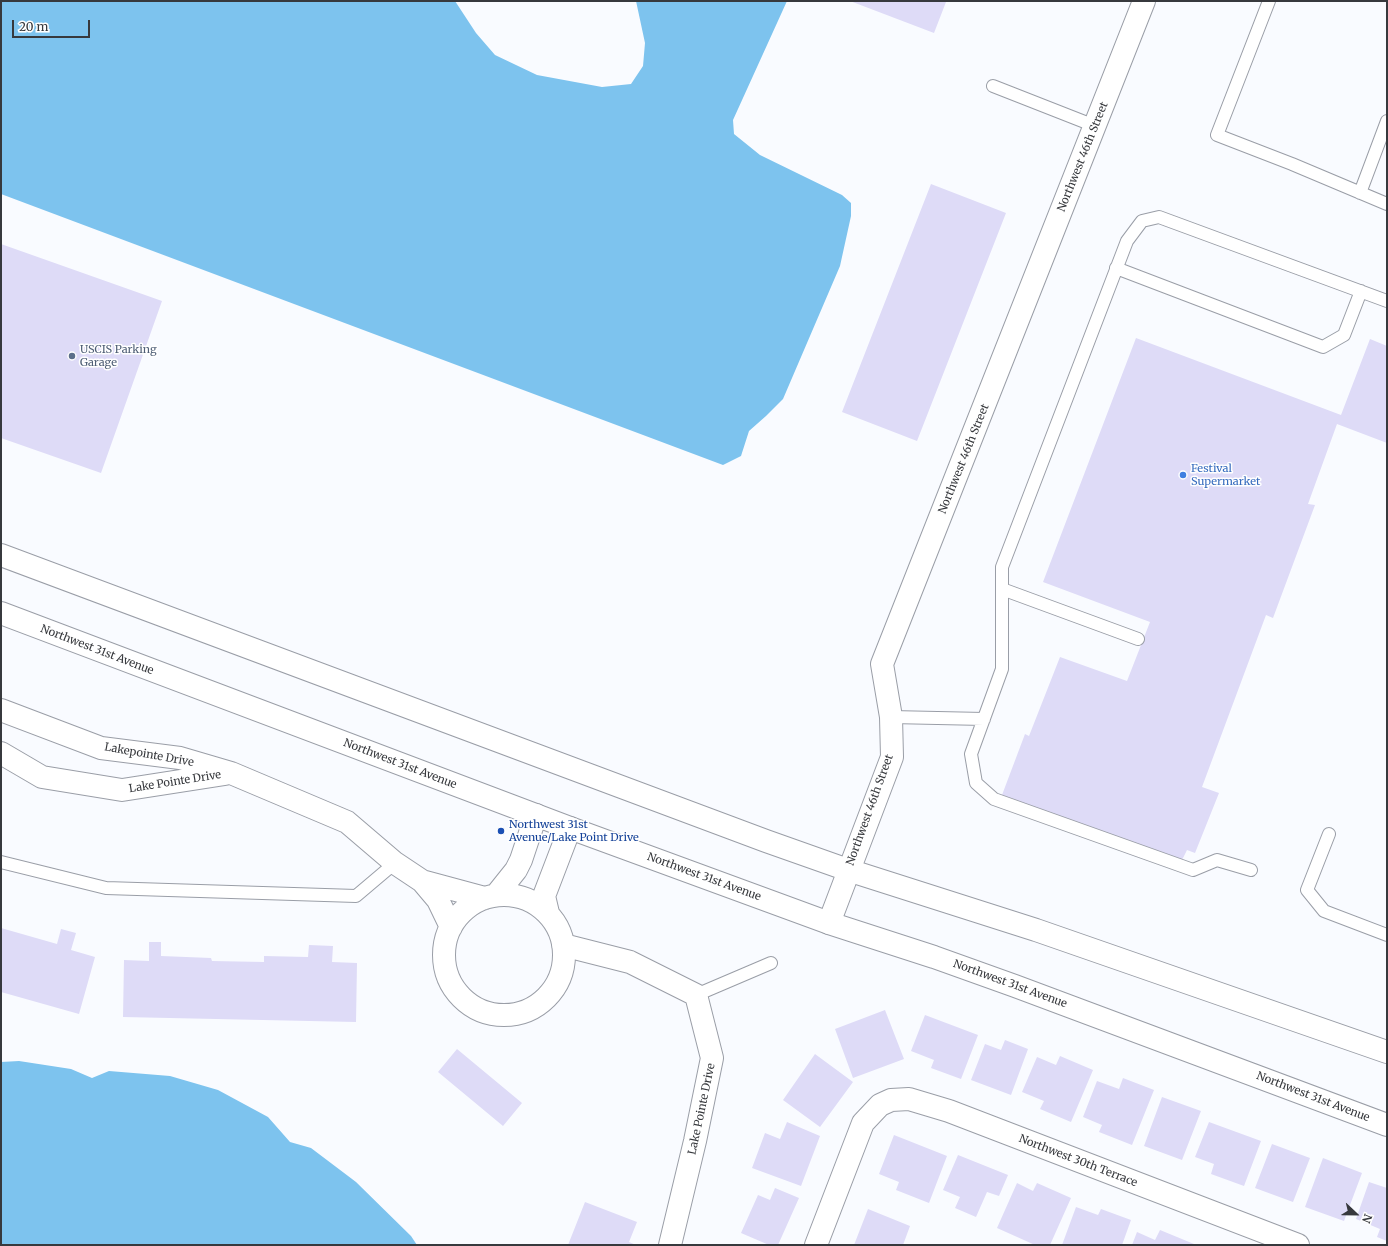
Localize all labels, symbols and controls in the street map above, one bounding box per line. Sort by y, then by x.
scale bar [14,12,92,38]
text: 20 m [19,19,48,34]
street label: Northwest 46th Street [1055,100,1111,214]
place label: USCIS Parking Garage [80,343,157,369]
marker: USCIS Parking Garage [67,351,77,361]
street label: Northwest 46th Street [936,402,992,516]
place label: Festival Supermarket [1191,462,1260,488]
marker: Festival Supermarket [1178,470,1188,480]
street label: Northwest 31st Avenue [39,622,155,678]
street label: Northwest 31st Avenue [342,736,458,792]
street label: Lakepointe Drive [103,741,195,769]
street label: Northwest 46th Street [844,753,896,867]
street label: Lake Pointe Drive [128,768,222,796]
place label: Northwest 31st Avenue/Lake Point Drive [509,818,639,844]
marker: Northwest 31st Avenue/Lake Point Drive [496,826,506,836]
street label: Northwest 31st Avenue [645,850,763,904]
street label: Northwest 31st Avenue [951,957,1069,1011]
street label: Lake Pointe Drive [686,1062,718,1156]
street label: Northwest 31st Avenue [1255,1069,1371,1125]
street label: Northwest 30th Terrace [1017,1132,1139,1190]
north arrow [1336,1194,1376,1234]
text: N [1359,1212,1375,1225]

